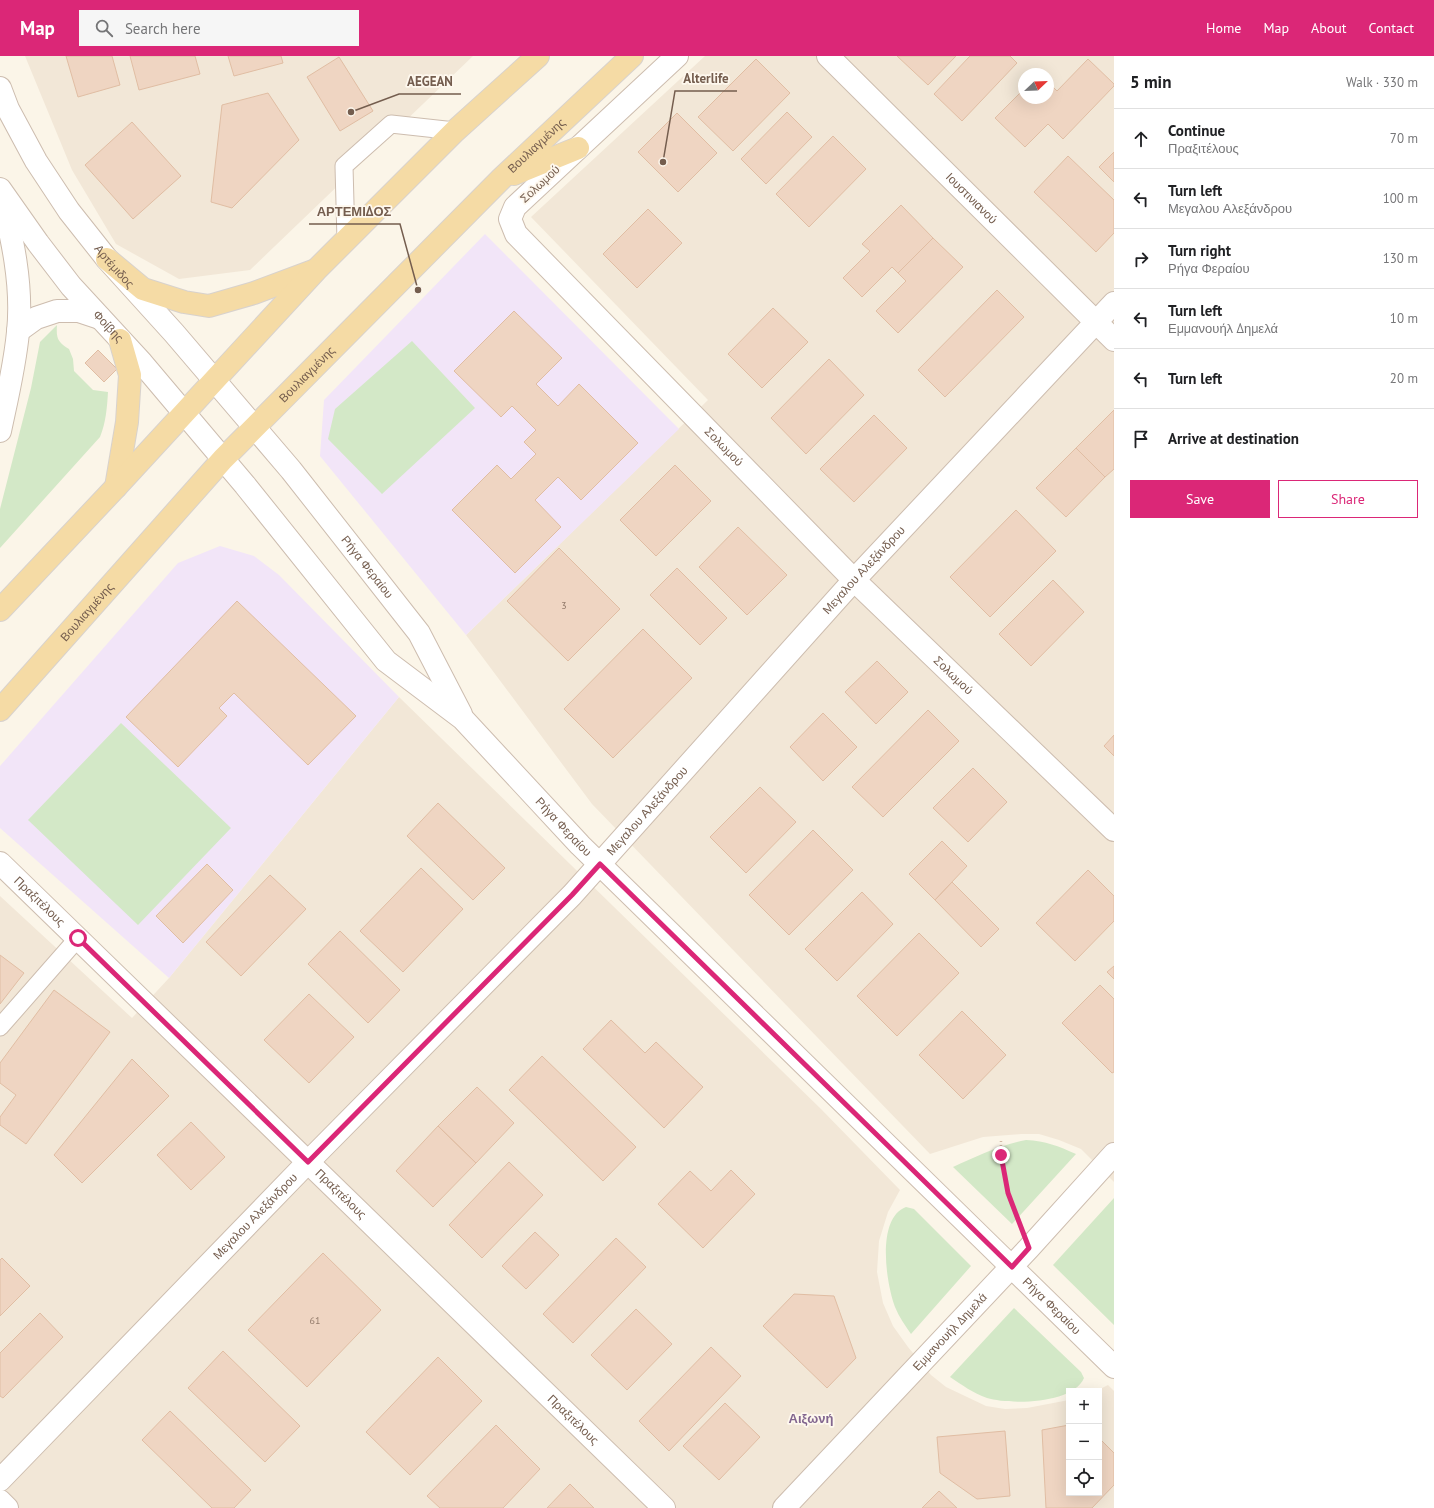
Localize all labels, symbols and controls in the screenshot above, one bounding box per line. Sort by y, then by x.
search box [79,10,359,46]
text: Map [20,16,55,40]
icon: search [93,17,115,39]
text: Search here [125,19,201,38]
text: Home [1206,19,1241,37]
text: Map [1263,19,1289,37]
text: About [1311,19,1347,37]
text: Contact [1369,19,1414,37]
callout: Alterlife [675,66,737,91]
north arrow [1018,68,1054,104]
callout: AEGEAN [399,69,461,94]
text: Alterlife [683,70,729,87]
text: 5 min [1130,71,1171,93]
text: AEGEAN [407,73,453,90]
text: Walk · 330 m [1346,74,1418,91]
street label: Βουλιαγμένης [504,115,568,176]
text: Continue [1168,121,1225,140]
icon: ahead [1130,128,1152,150]
text: 70 m [1390,130,1418,147]
text: Πραξιτέλους [1168,140,1239,157]
street label: Σολωμού [517,161,563,206]
street label: Ιουστινιανού [943,169,1000,227]
text: Turn left [1168,181,1222,200]
icon: left [1130,188,1152,210]
text: 100 m [1383,190,1418,207]
callout: ΑΡΤΕΜΙΔΟΣ [309,199,400,224]
text: Μεγαλου Αλεξάνδρου [1168,200,1292,217]
text: ΑΡΤΕΜΙΔΟΣ [317,203,392,220]
street label: Αρτέμιδος [91,241,138,291]
text: Turn right [1168,241,1231,260]
icon: right [1130,248,1152,270]
text: 130 m [1383,250,1418,267]
text: Ρήγα Φεραίου [1168,260,1250,277]
text: Turn left [1168,301,1222,320]
street label: Φοίβης [90,307,127,345]
icon: left [1130,308,1152,330]
text: 10 m [1390,310,1418,327]
text: Εμμανουήλ Δημελά [1168,320,1278,337]
street label: Βουλιαγμένης [276,343,338,405]
icon: left [1130,368,1152,390]
text: Turn left [1168,369,1222,388]
text: 20 m [1390,370,1418,387]
street label: Σολωμού [702,424,747,469]
icon: arrive [1130,428,1152,450]
text: Arrive at destination [1168,429,1299,448]
button: Save [1130,480,1270,518]
button: Share [1278,480,1418,518]
street label: Μεγαλου Αλεξάνδρου [819,522,908,617]
street label: Ρήγα Φεραίου [338,532,397,601]
street label: Βουλιαγμένης [57,579,117,644]
house number: 3 [561,599,567,612]
street label: Σολωμού [931,653,976,697]
street label: Μεγαλου Αλεξάνδρου [603,763,691,858]
street label: Ρήγα Φεραίου [533,794,595,859]
street label: Πραξιτέλους [11,873,69,929]
route start [69,929,87,947]
route end [992,1146,1010,1164]
street label: Πραξιτέλους [312,1165,370,1222]
street label: Μεγαλου Αλεξάνδρου [210,1170,300,1262]
street label: Ρήγα Φεραίου [1020,1274,1084,1337]
street label: Εμμανουήλ Δημελά [909,1289,990,1374]
house number: 61 [310,1314,320,1327]
map controls [1066,1388,1102,1496]
button: + [1066,1388,1102,1424]
street label: Πραξιτέλους [545,1391,602,1448]
district label: Αιξωνή [789,1410,834,1427]
button: − [1066,1424,1102,1460]
button: locate [1066,1460,1102,1496]

